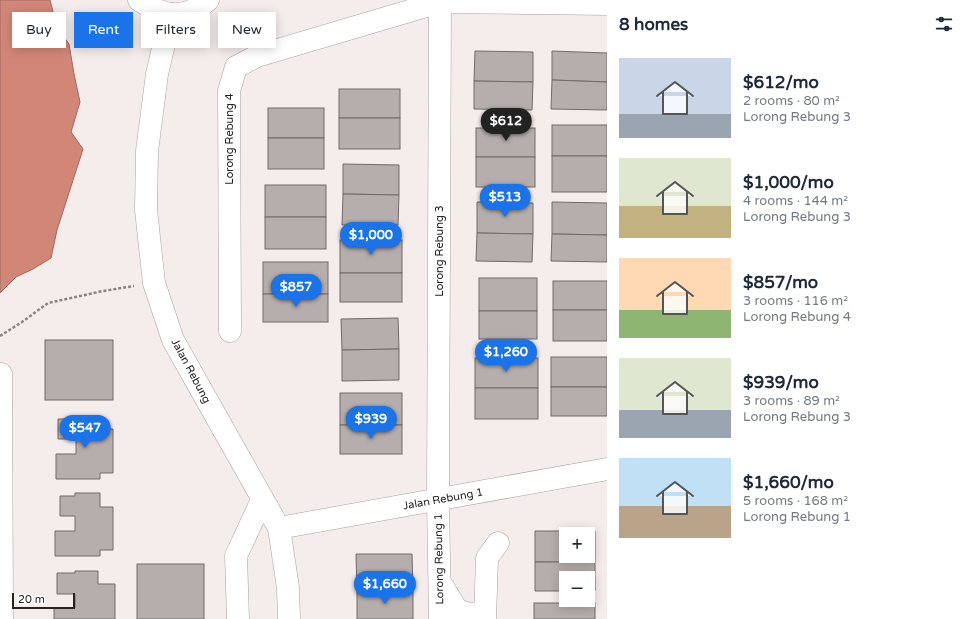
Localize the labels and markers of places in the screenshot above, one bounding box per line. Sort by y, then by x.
pin: $612 [482,108,530,142]
pin: $513 [481,184,529,218]
pin: $1,000 [338,222,404,256]
pin: $857 [272,274,320,308]
pin: $1,260 [473,339,539,373]
pin: $939 [347,406,395,440]
pin: $547 [61,415,109,449]
pin: $1,660 [352,571,418,605]

